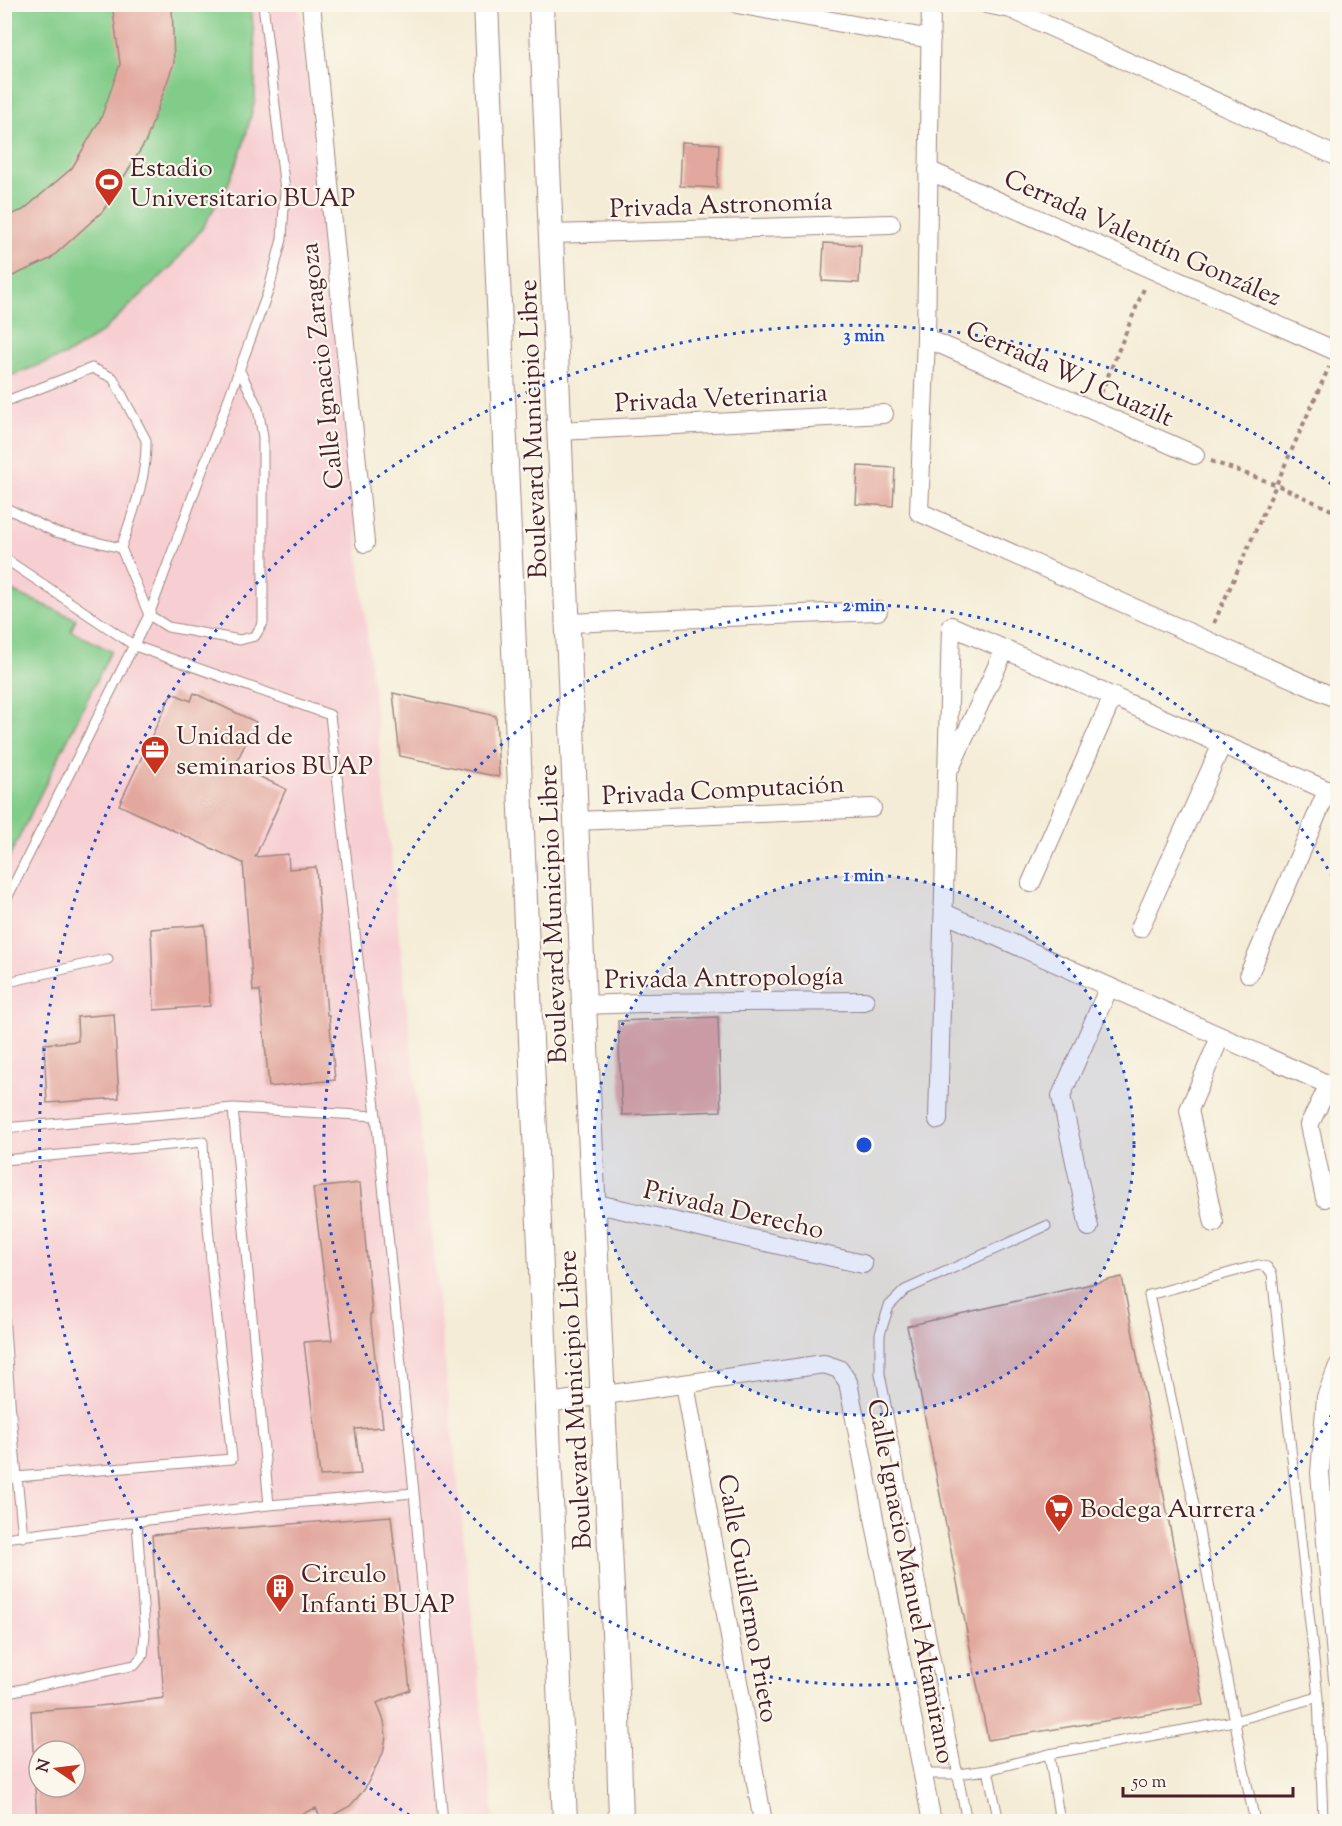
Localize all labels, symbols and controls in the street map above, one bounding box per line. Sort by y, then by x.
place label: Estadio Universitario BUAP [130,151,355,218]
street label: Cerrada Valentín González [997,161,1287,317]
sports icon: Estadio Universitario BUAP [93,166,125,208]
street label: Privada Astronomía [609,184,833,229]
street label: Calle Ignacio Zaragoza [292,241,355,491]
street label: Boulevard Municipio Libre [511,278,558,579]
street label: Cerrada W J Cuazilt [959,313,1179,438]
text: 3 min [843,324,885,350]
street label: Privada Veterinaria [614,375,829,424]
text: 2 min [843,594,886,620]
place label: Unidad de seminarios BUAP [176,719,373,786]
office icon: Unidad de seminarios BUAP [139,734,171,776]
street label: Boulevard Municipio Libre [531,763,578,1064]
street label: Privada Computación [601,767,845,816]
text: 1 min [844,864,885,890]
street label: Privada Antropología [604,959,844,1000]
centre of rings [854,1135,874,1155]
street label: Privada Derecho [640,1173,827,1250]
street label: Boulevard Municipio Libre [550,1249,603,1551]
street label: Calle Ignacio Manuel Altamirano [856,1396,963,1767]
street label: Calle Guillermo Prieto [706,1471,787,1726]
supermarket icon: Bodega Aurrera [1043,1492,1075,1534]
place label: Bodega Aurrera [1080,1492,1256,1529]
place label: Circulo Infanti BUAP [301,1557,455,1624]
building icon: Circulo Infanti BUAP [264,1572,296,1614]
north arrow [27,1739,87,1799]
text: N [32,1757,58,1775]
scale bar [1123,1760,1292,1798]
text: 50 m [1131,1770,1167,1796]

